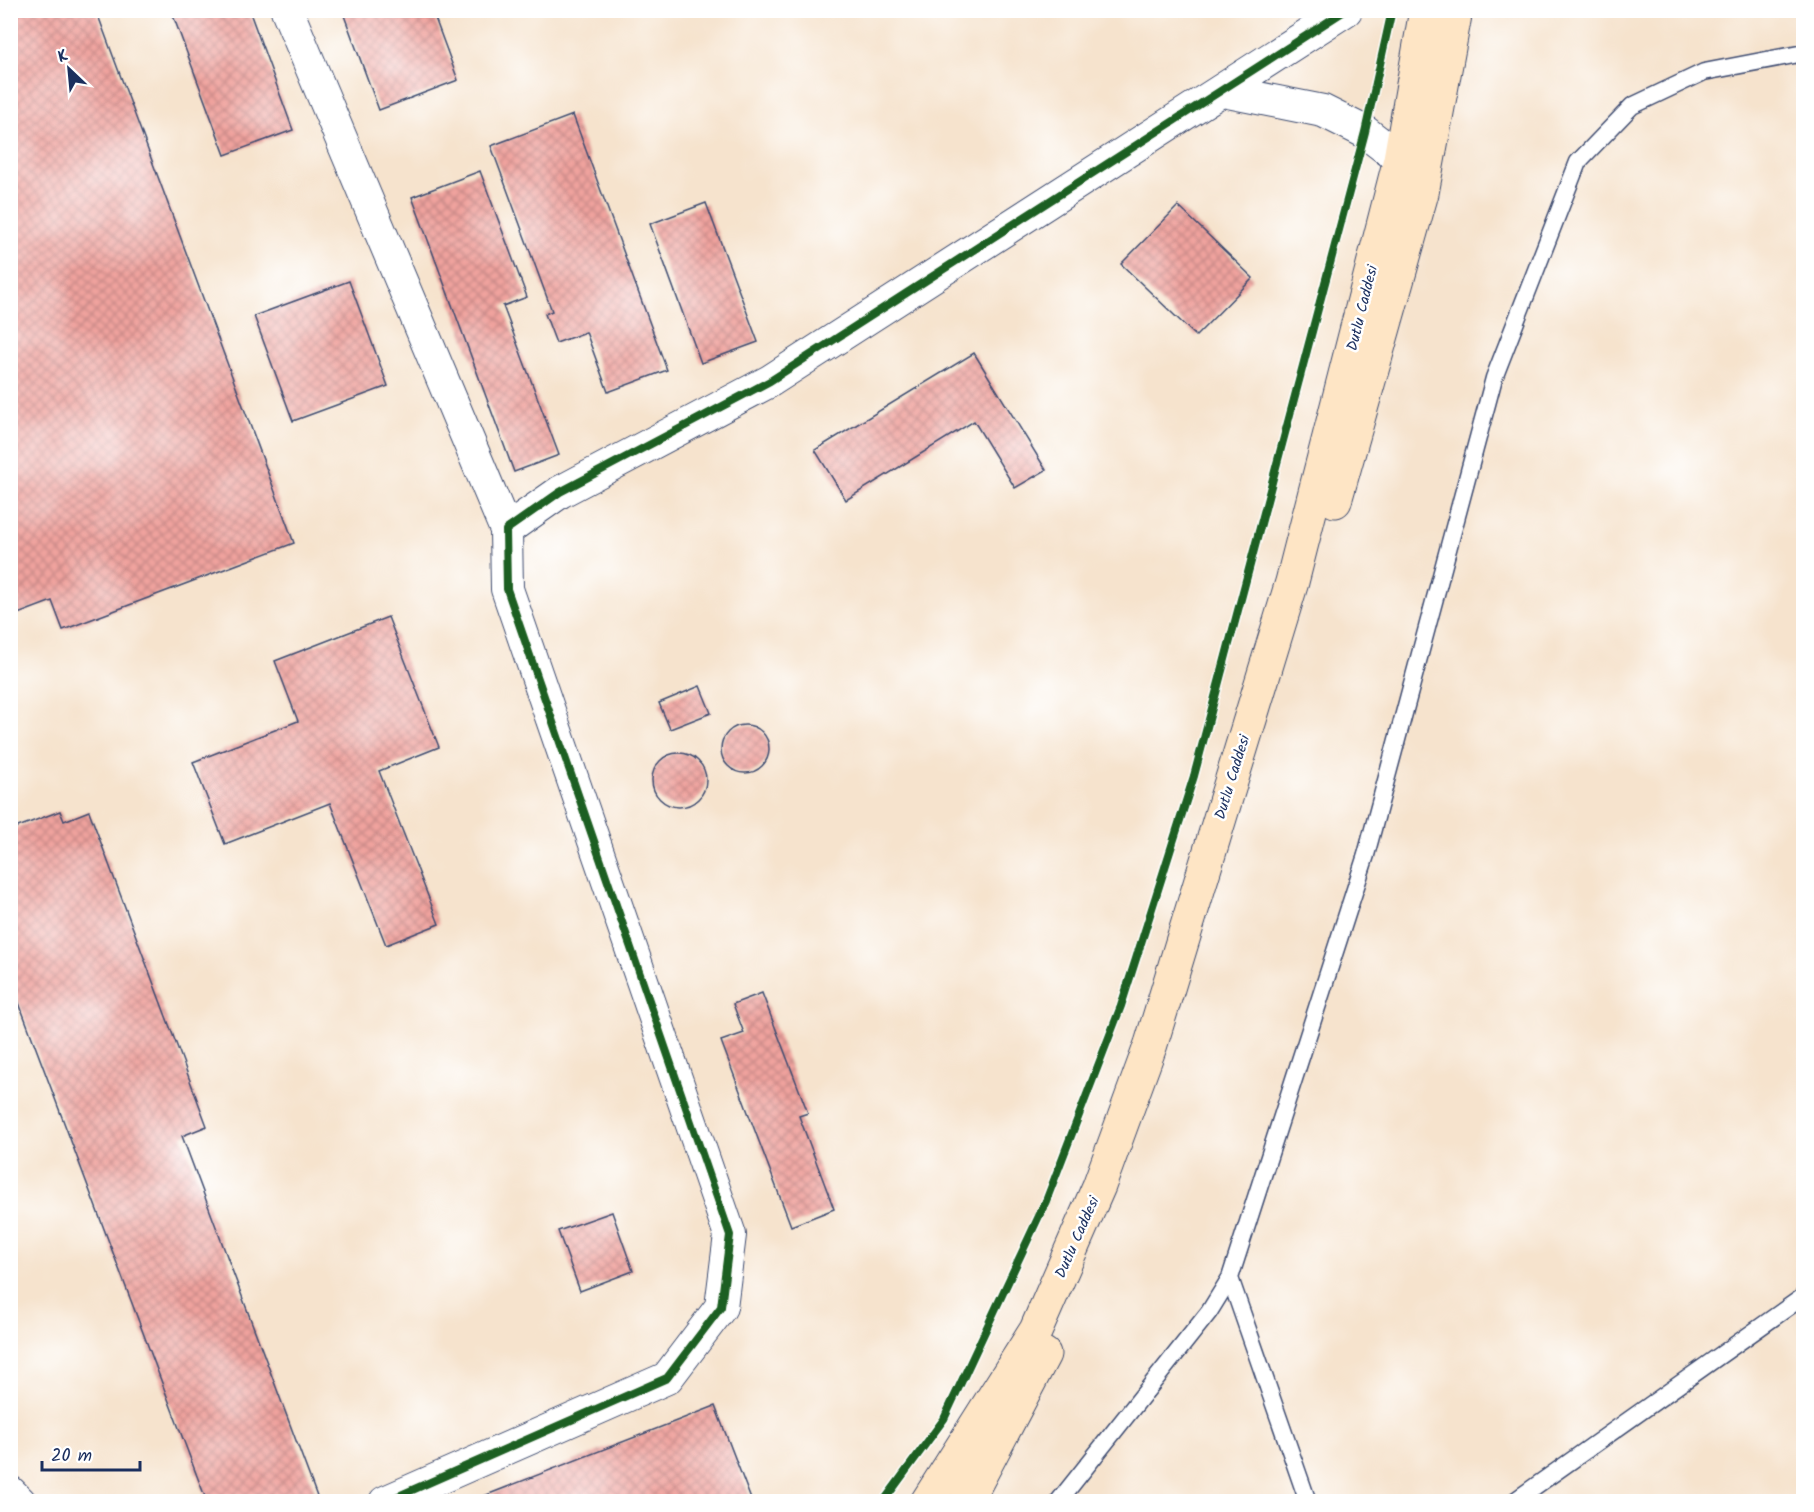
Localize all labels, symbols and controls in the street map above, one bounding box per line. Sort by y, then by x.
north arrow [39,39,99,99]
text: K [53,43,73,70]
street label: Dutlu Caddesi [1341,262,1386,354]
street label: Dutlu Caddesi [1209,731,1258,823]
street label: Dutlu Caddesi [1049,1191,1107,1282]
scale bar [42,1434,140,1472]
text: 20 m [51,1442,92,1471]

